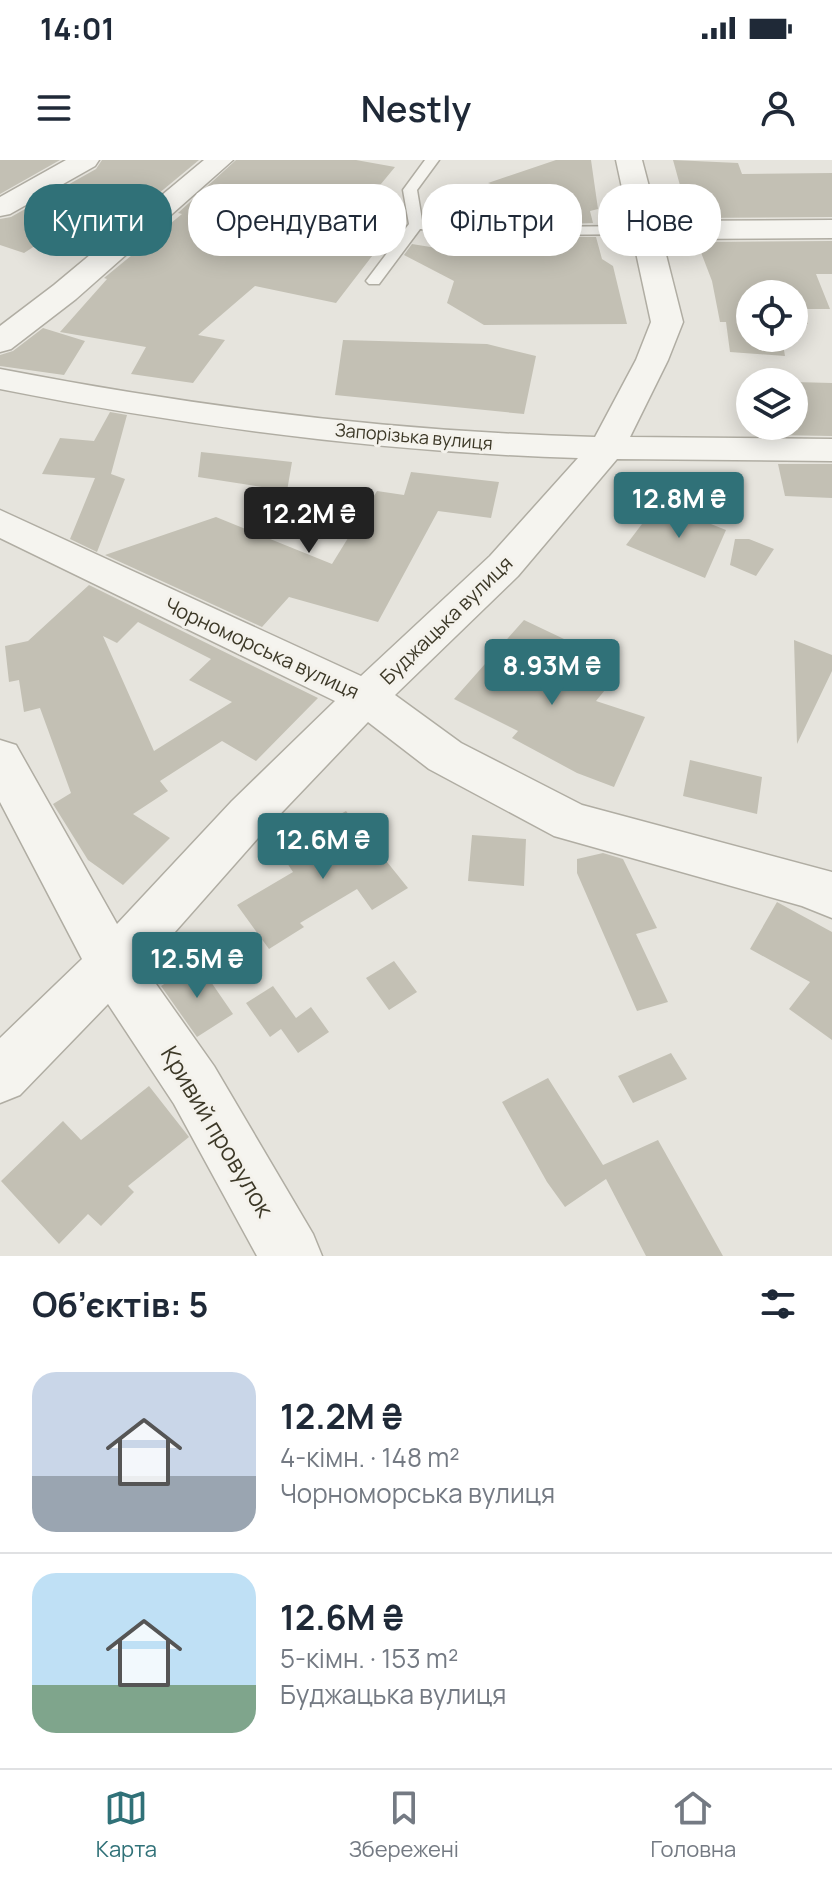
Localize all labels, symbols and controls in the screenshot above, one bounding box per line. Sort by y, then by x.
text: 14:01 [40,8,115,49]
text: Nestly [361,84,471,133]
icon: menu [32,86,76,130]
icon: person [756,86,800,130]
chip: Купити [24,184,172,256]
chip: Орендувати [188,184,406,256]
chip: Фільтри [422,184,582,256]
chip: Нове [598,184,721,256]
map controls [736,280,808,440]
button: locate [736,280,808,352]
button: layers [736,368,808,440]
street label: Запорізька вулиця [334,417,494,455]
pin: 12.8M ₴ [605,472,753,540]
text: 12.8M ₴ [632,480,726,516]
pin: 12.2M ₴ [235,487,383,555]
text: 12.2M ₴ [262,495,356,531]
street label: Буджацька вулиця [374,550,518,690]
street label: Чорноморська вулиця [160,591,364,705]
pin: 8.93M ₴ [478,639,626,707]
text: 8.93M ₴ [503,647,601,683]
pin: 12.6M ₴ [249,813,397,881]
text: 12.6M ₴ [276,821,370,857]
pin: 12.5M ₴ [123,932,271,1000]
text: 12.5M ₴ [150,940,244,976]
street label: Кривий провулок [154,1039,283,1224]
text: Об’єктів: 5 [32,1281,208,1327]
icon: filters [756,1282,800,1326]
text: 12.2M ₴ [280,1393,403,1439]
icon: home [96,1404,192,1500]
text: 4-кімн. · 148 m² [280,1439,460,1475]
text: Чорноморська вулиця [280,1475,555,1511]
text: 12.6M ₴ [280,1594,404,1640]
icon: home [96,1605,192,1701]
text: 5-кімн. · 153 m² [280,1640,458,1676]
text: Буджацька вулиця [280,1676,506,1712]
tab: Карта [96,1786,157,1864]
tab: Збережені [349,1786,459,1864]
tab: Головна [651,1786,736,1864]

